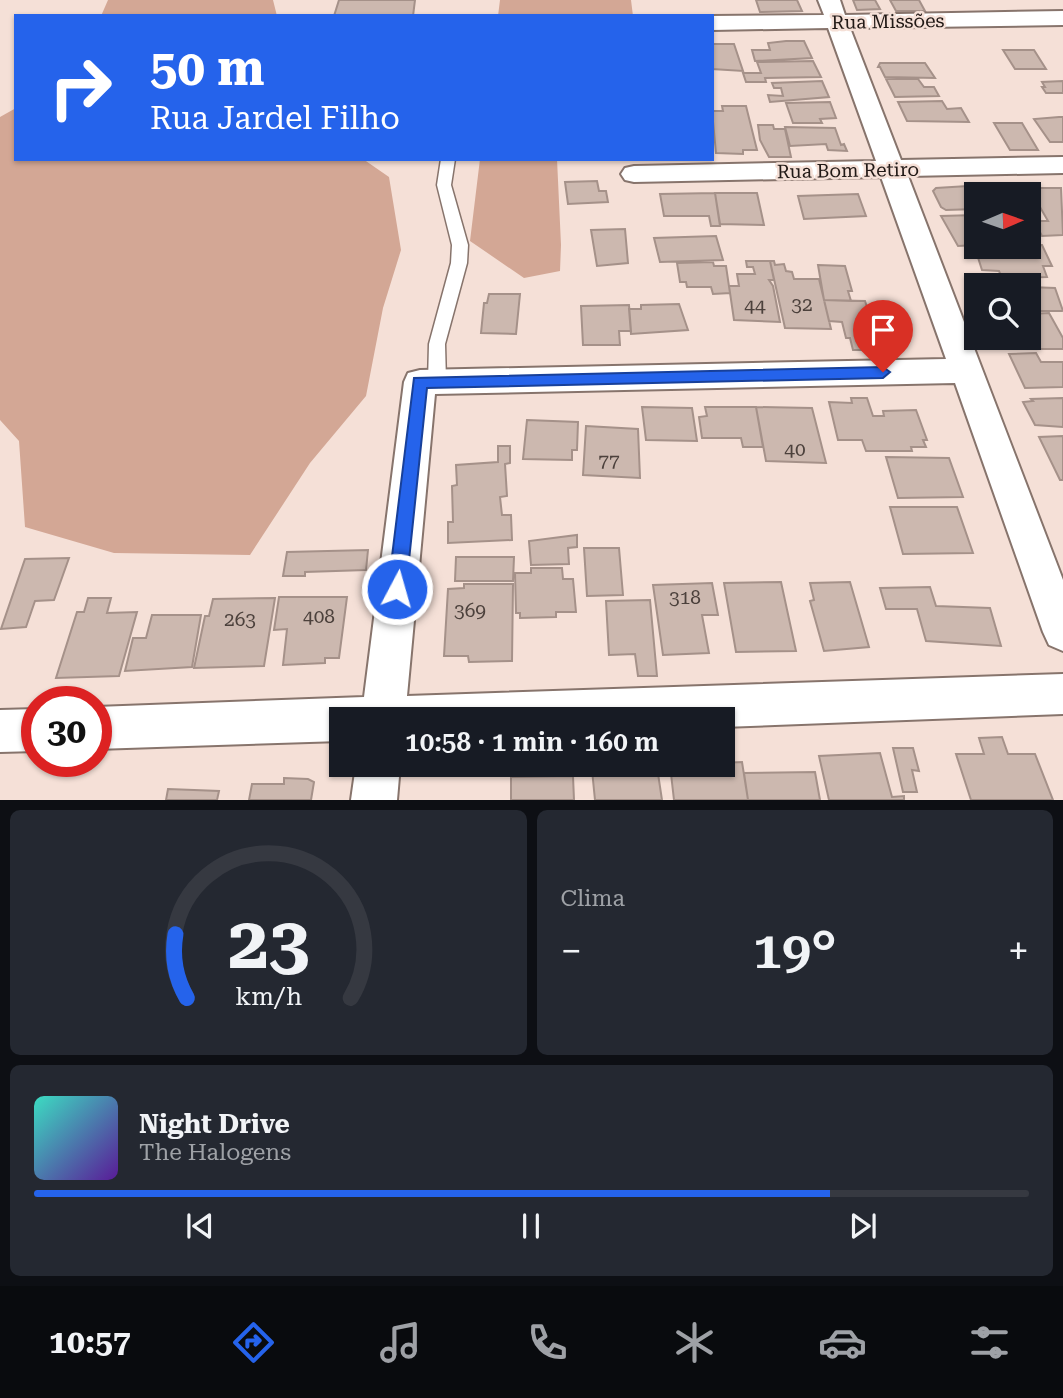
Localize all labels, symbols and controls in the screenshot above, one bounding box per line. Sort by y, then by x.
street label: Rua Missões [831,9,945,34]
text: 50 m [150,40,265,97]
icon: right [35,42,126,133]
text: Rua Jardel Filho [150,99,400,137]
street label: Rua Bom Retiro [777,158,919,183]
north arrow [964,182,1041,259]
map controls [964,182,1041,350]
button: search [964,273,1041,350]
house number: 32 [791,293,813,316]
house number: 44 [744,294,766,317]
pin [853,300,913,372]
icon: arrive [864,311,902,349]
house number: 40 [784,438,806,461]
house number: 77 [598,450,620,473]
position arrow [360,552,434,626]
house number: 318 [669,586,701,609]
house number: 369 [454,599,486,622]
house number: 408 [303,605,335,628]
house number: 263 [224,608,256,631]
speed limit sign: 30 [21,686,112,777]
text: 10:58 · 1 min · 160 m [405,727,659,757]
text: Clima [561,885,625,912]
text: 23 [227,902,309,987]
text: 19° [753,920,837,981]
text: − [561,929,582,973]
text: + [1008,929,1029,973]
text: km/h [235,982,302,1011]
text: Night Drive [139,1109,290,1139]
text: The Halogens [139,1139,291,1166]
icon: previous [181,1207,219,1245]
icon: pause [512,1207,550,1245]
icon: next [844,1207,882,1245]
icon: directions [229,1318,278,1367]
icon: music [376,1318,425,1367]
icon: phone [523,1318,572,1367]
icon: climate [670,1318,719,1367]
icon: car [818,1318,867,1367]
icon: filters [965,1318,1014,1367]
text: 10:57 [49,1323,131,1361]

